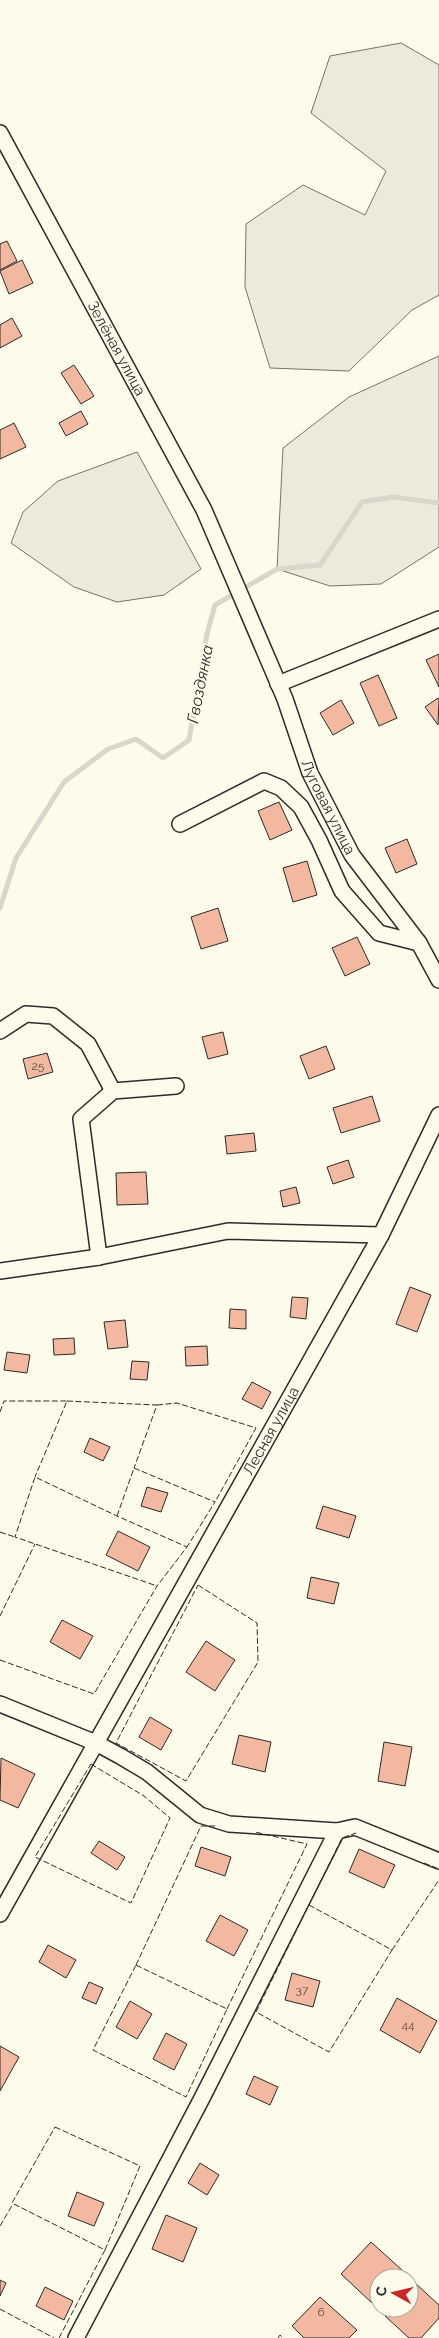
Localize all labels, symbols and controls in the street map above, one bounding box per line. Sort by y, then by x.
street label: Зелёная улица [84,298,149,399]
water label: Гвоздянка [183,643,217,725]
street label: Луговая улица [297,757,359,858]
house number: 25 [32,1059,45,1073]
street label: Лесная улица [239,1383,303,1478]
house number: 37 [296,1983,309,1997]
house number: 44 [401,2018,415,2032]
north arrow [369,2268,419,2318]
text: С [373,2285,390,2297]
house number: 6 [317,2305,325,2319]

